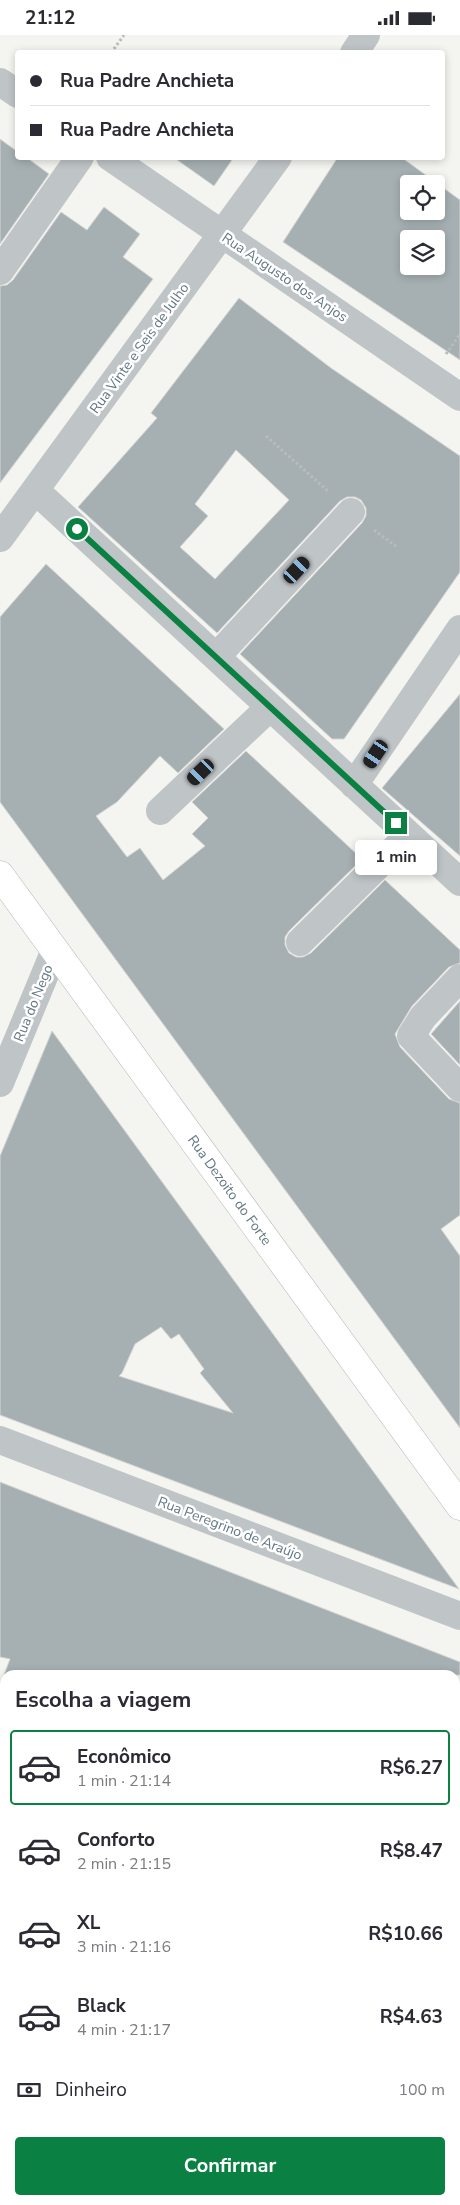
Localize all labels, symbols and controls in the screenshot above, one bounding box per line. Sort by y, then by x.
text: 21:12 [25,5,75,31]
text: Rua Padre Anchieta [60,68,234,94]
text: Rua Padre Anchieta [60,117,234,143]
map controls [400,175,445,275]
button: locate [400,175,445,220]
street label: Rua Augusto dos Anjos [218,228,351,327]
button: layers [400,230,445,275]
street label: Rua Vinte e Seis de Julho [86,279,193,417]
route start [66,518,88,540]
car [281,554,312,586]
car [361,737,390,771]
car [184,756,217,788]
route end [385,812,407,834]
callout: 1 min [355,841,437,875]
text: 1 min [375,846,417,868]
street label: Rua do Nego [9,962,58,1045]
street label: Rua Dezoito do Forte [183,1131,276,1249]
street label: Rua Peregrino de Araújo [155,1492,305,1565]
text: Escolha a viagem [15,1685,191,1715]
text: Econômico [77,1744,171,1770]
icon: car [17,1745,62,1790]
text: R$6.27 [380,1755,443,1781]
text: 1 min · 21:14 [77,1770,171,1792]
text: Conforto [77,1827,155,1853]
icon: car [17,1828,62,1873]
text: R$8.47 [380,1838,443,1864]
text: 2 min · 21:15 [77,1853,171,1875]
text: XL [77,1910,100,1936]
icon: car [17,1911,62,1956]
text: R$10.66 [368,1921,443,1947]
text: 3 min · 21:16 [77,1936,171,1958]
text: Black [77,1993,126,2019]
icon: car [17,1994,62,2039]
text: R$4.63 [380,2004,443,2030]
text: 4 min · 21:17 [77,2019,171,2041]
icon: cash [15,2076,43,2104]
text: Dinheiro [55,2077,127,2103]
text: 100 m [398,2079,445,2101]
button: Confirmar [15,2137,445,2195]

